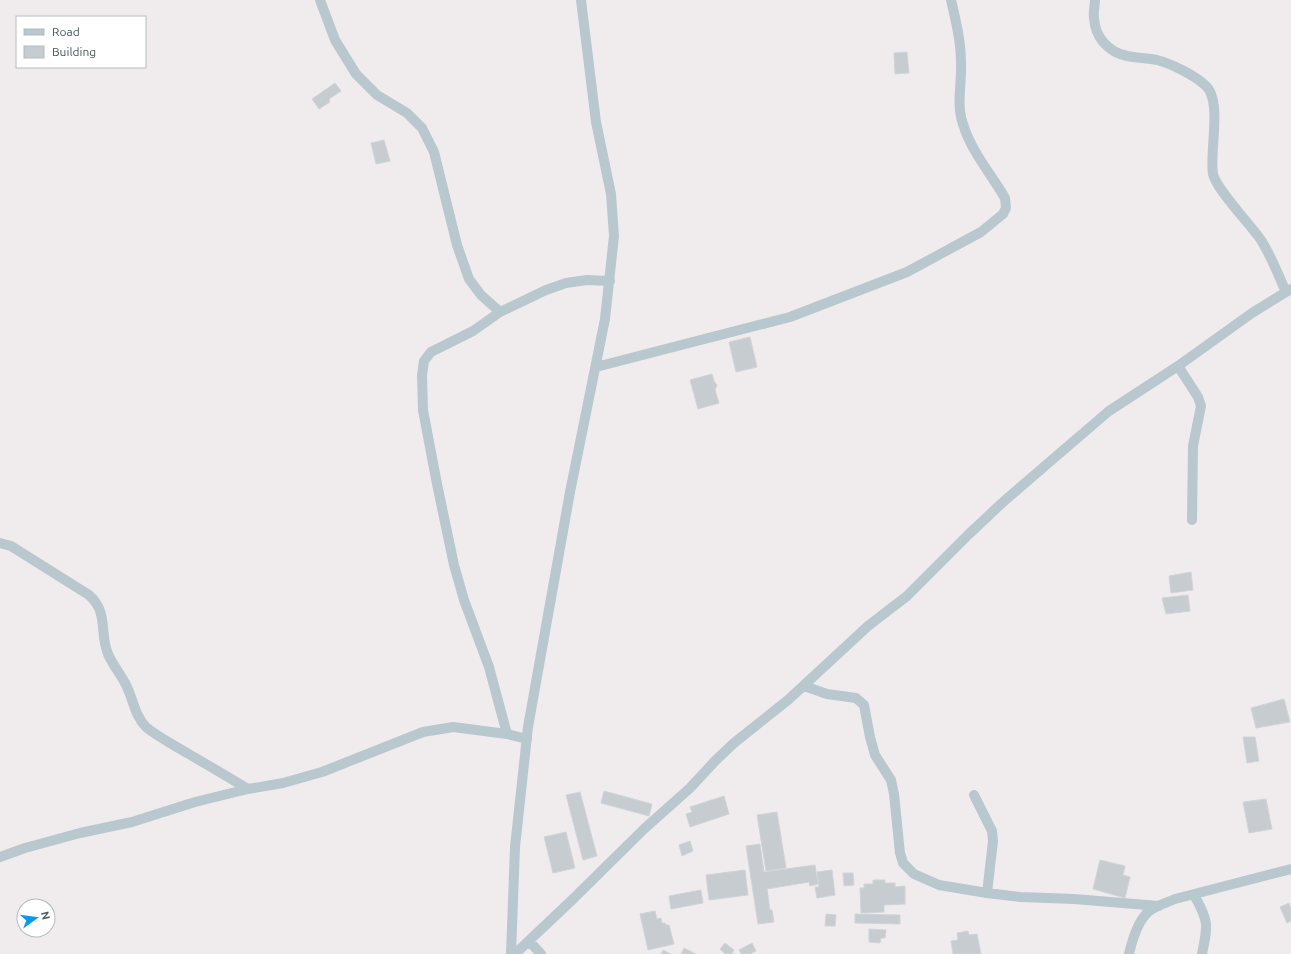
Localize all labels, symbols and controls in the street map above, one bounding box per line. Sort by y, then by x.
legend [16,16,146,68]
text: Road [52,25,80,38]
text: Building [52,45,96,58]
north arrow [16,898,56,938]
text: N [39,910,53,921]

